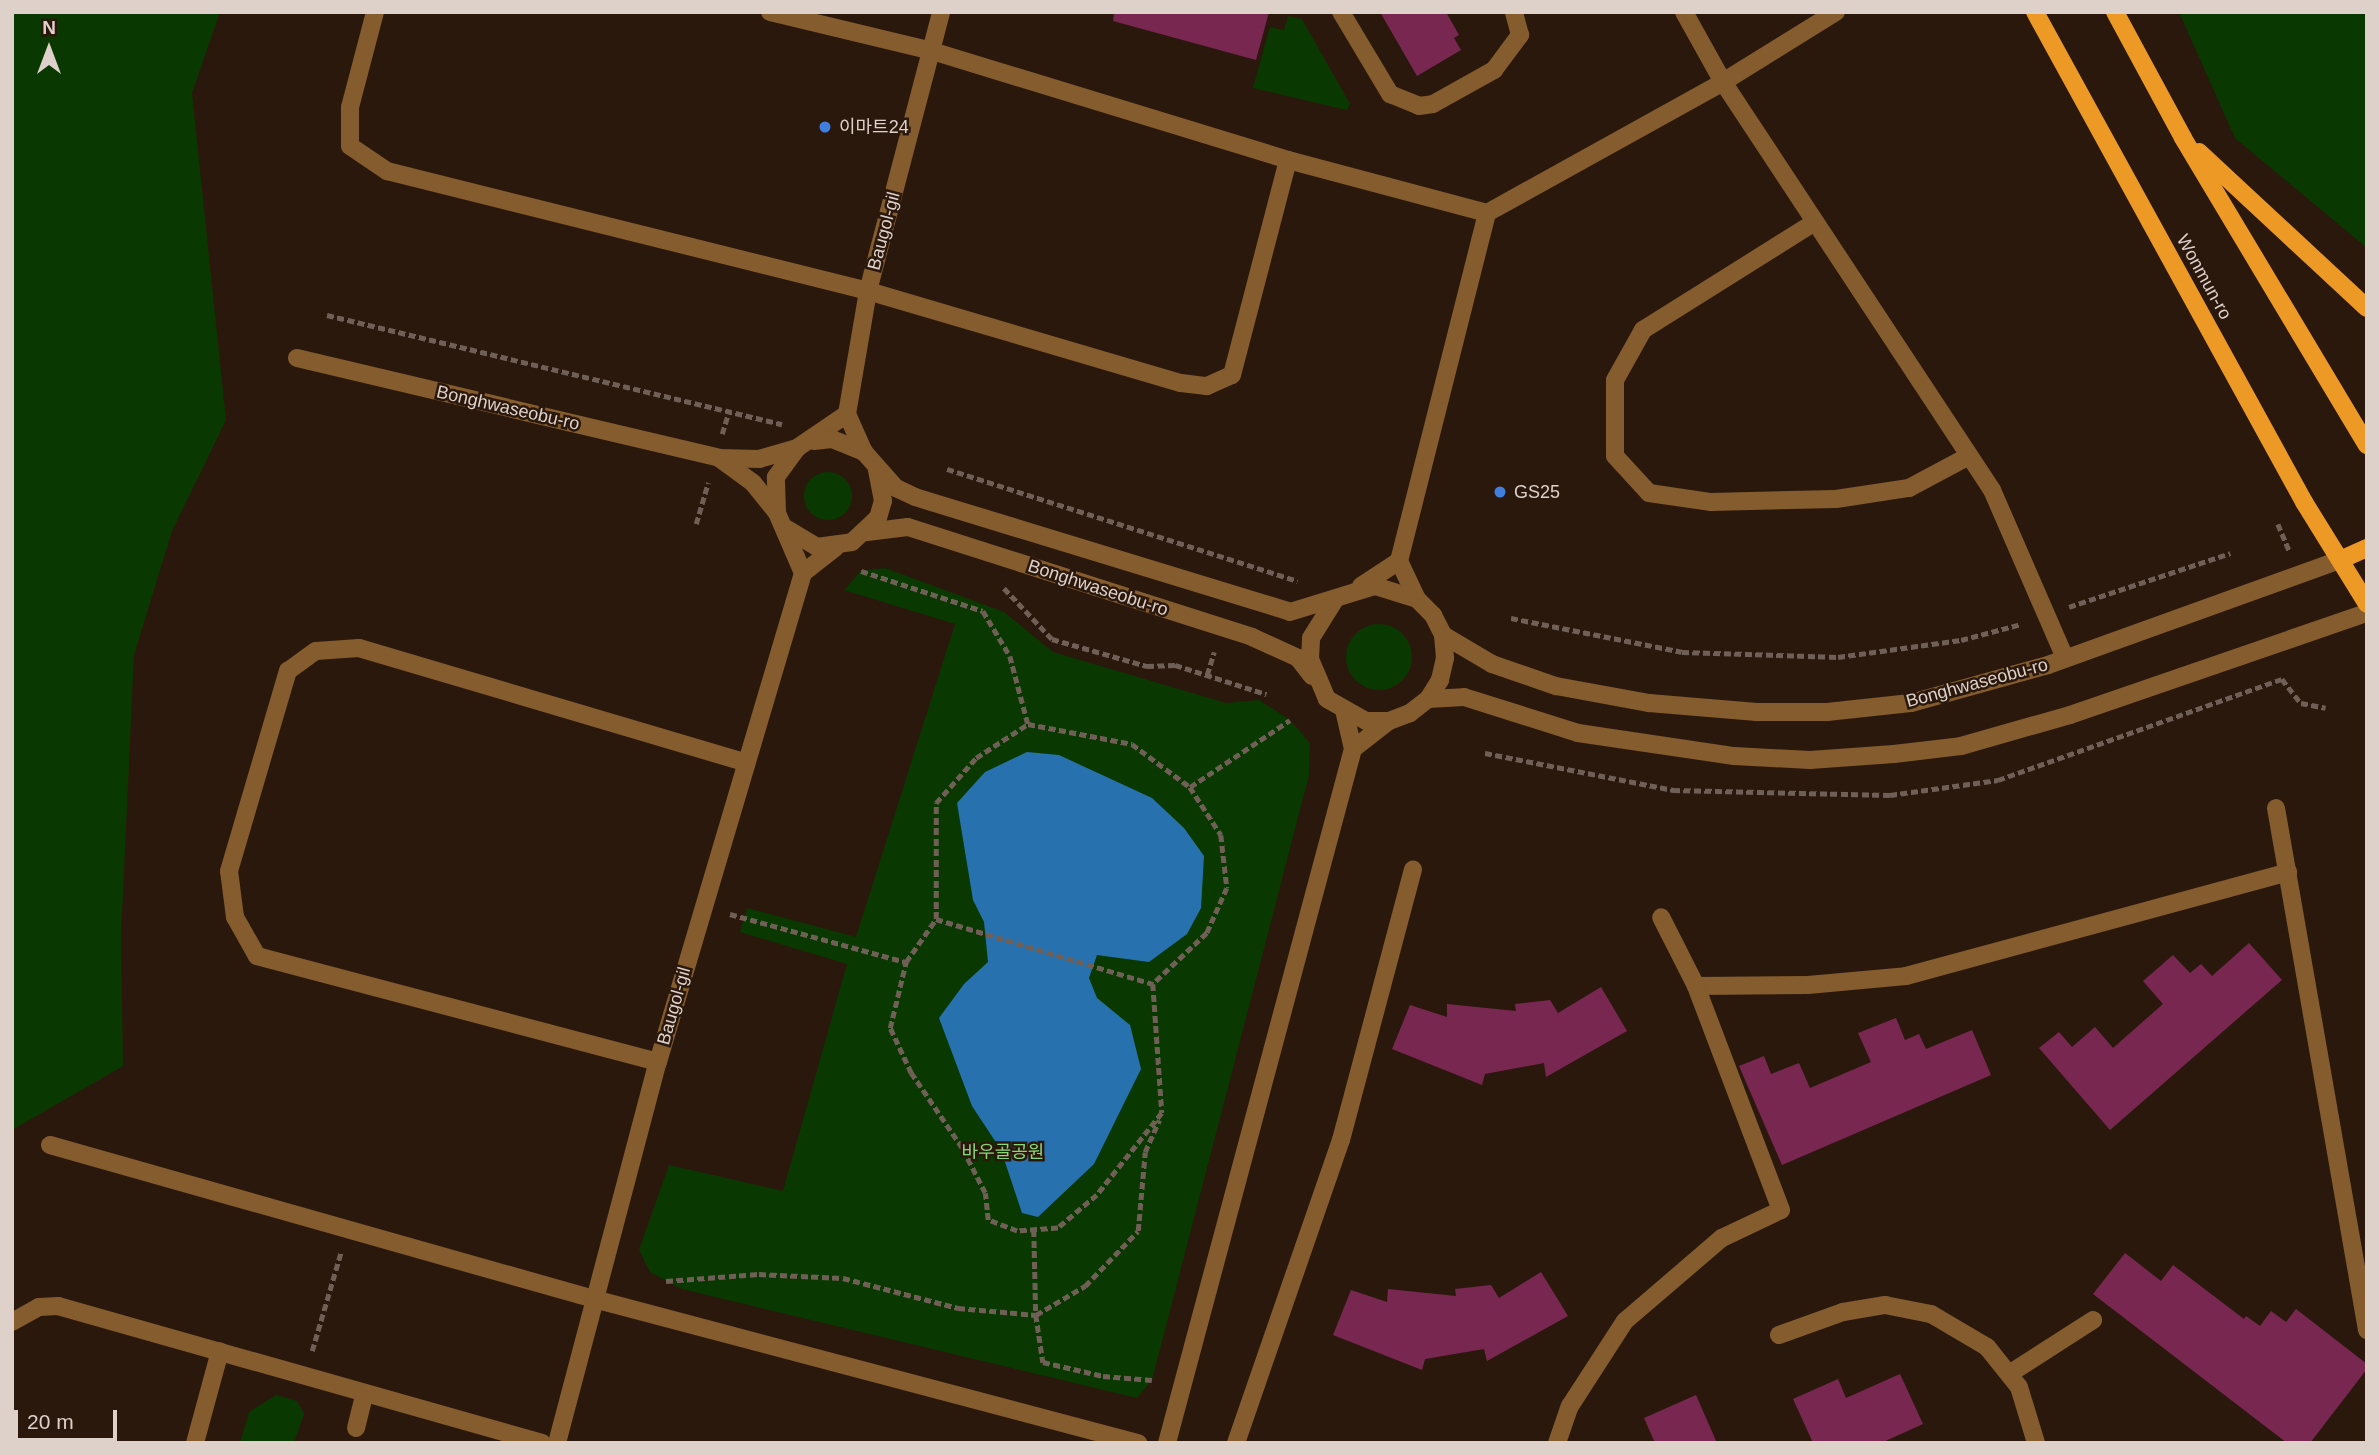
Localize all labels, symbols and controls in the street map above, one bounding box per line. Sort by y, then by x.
north arrow [14,14,84,84]
text: N [42,17,56,38]
place label: 이마트24 [839,116,909,138]
marker: 이마트24 [817,119,833,135]
street label: Baugol-gil [863,190,905,272]
street label: Wonmun-ro [2172,231,2236,323]
street label: Bonghwaseobu-ro [434,381,582,435]
place label: GS25 [1514,481,1560,503]
marker: GS25 [1492,484,1508,500]
street label: Bonghwaseobu-ro [1025,555,1171,621]
street label: Bonghwaseobu-ro [1904,654,2050,712]
street label: Baugol-gil [653,965,695,1047]
park label: 바우골공원 [962,1141,1044,1163]
scale bar [18,1396,121,1440]
text: 20 m [27,1410,74,1433]

